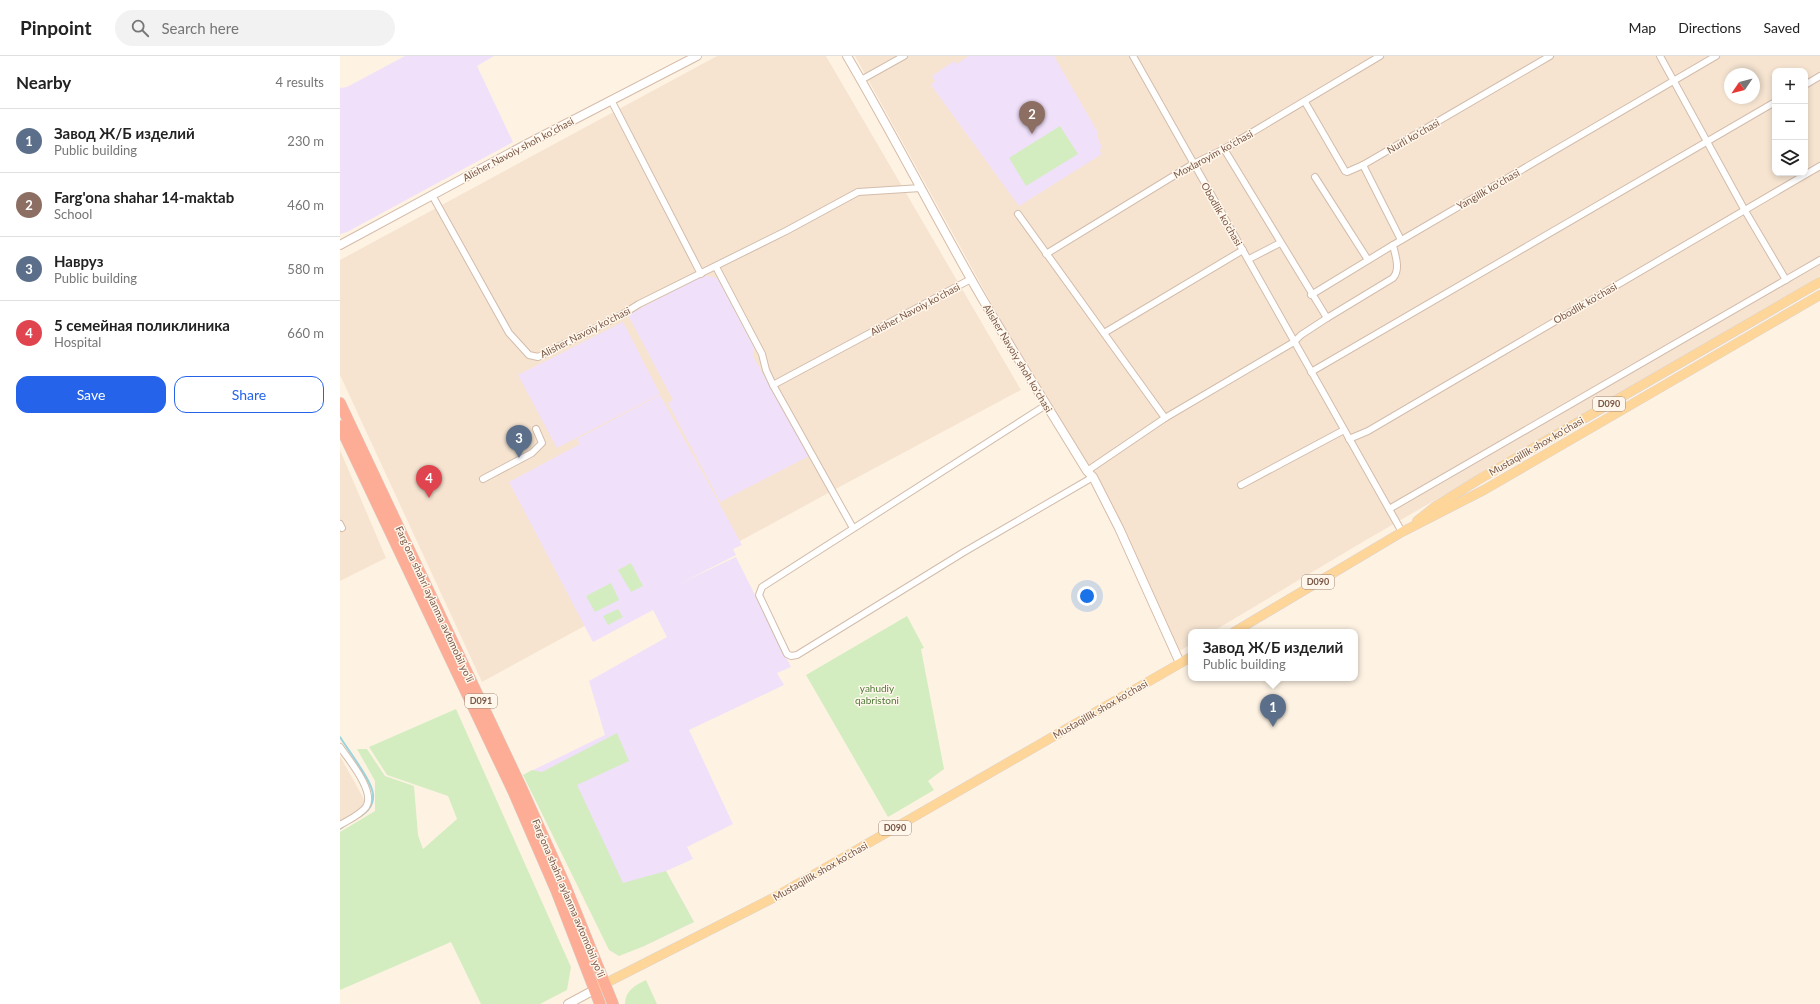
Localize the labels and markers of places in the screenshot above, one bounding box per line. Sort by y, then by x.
pin: 2 [1019,101,1045,134]
pin: 3 [506,425,532,458]
pin: 4 [416,465,442,498]
pin: 1 [1260,694,1286,727]

